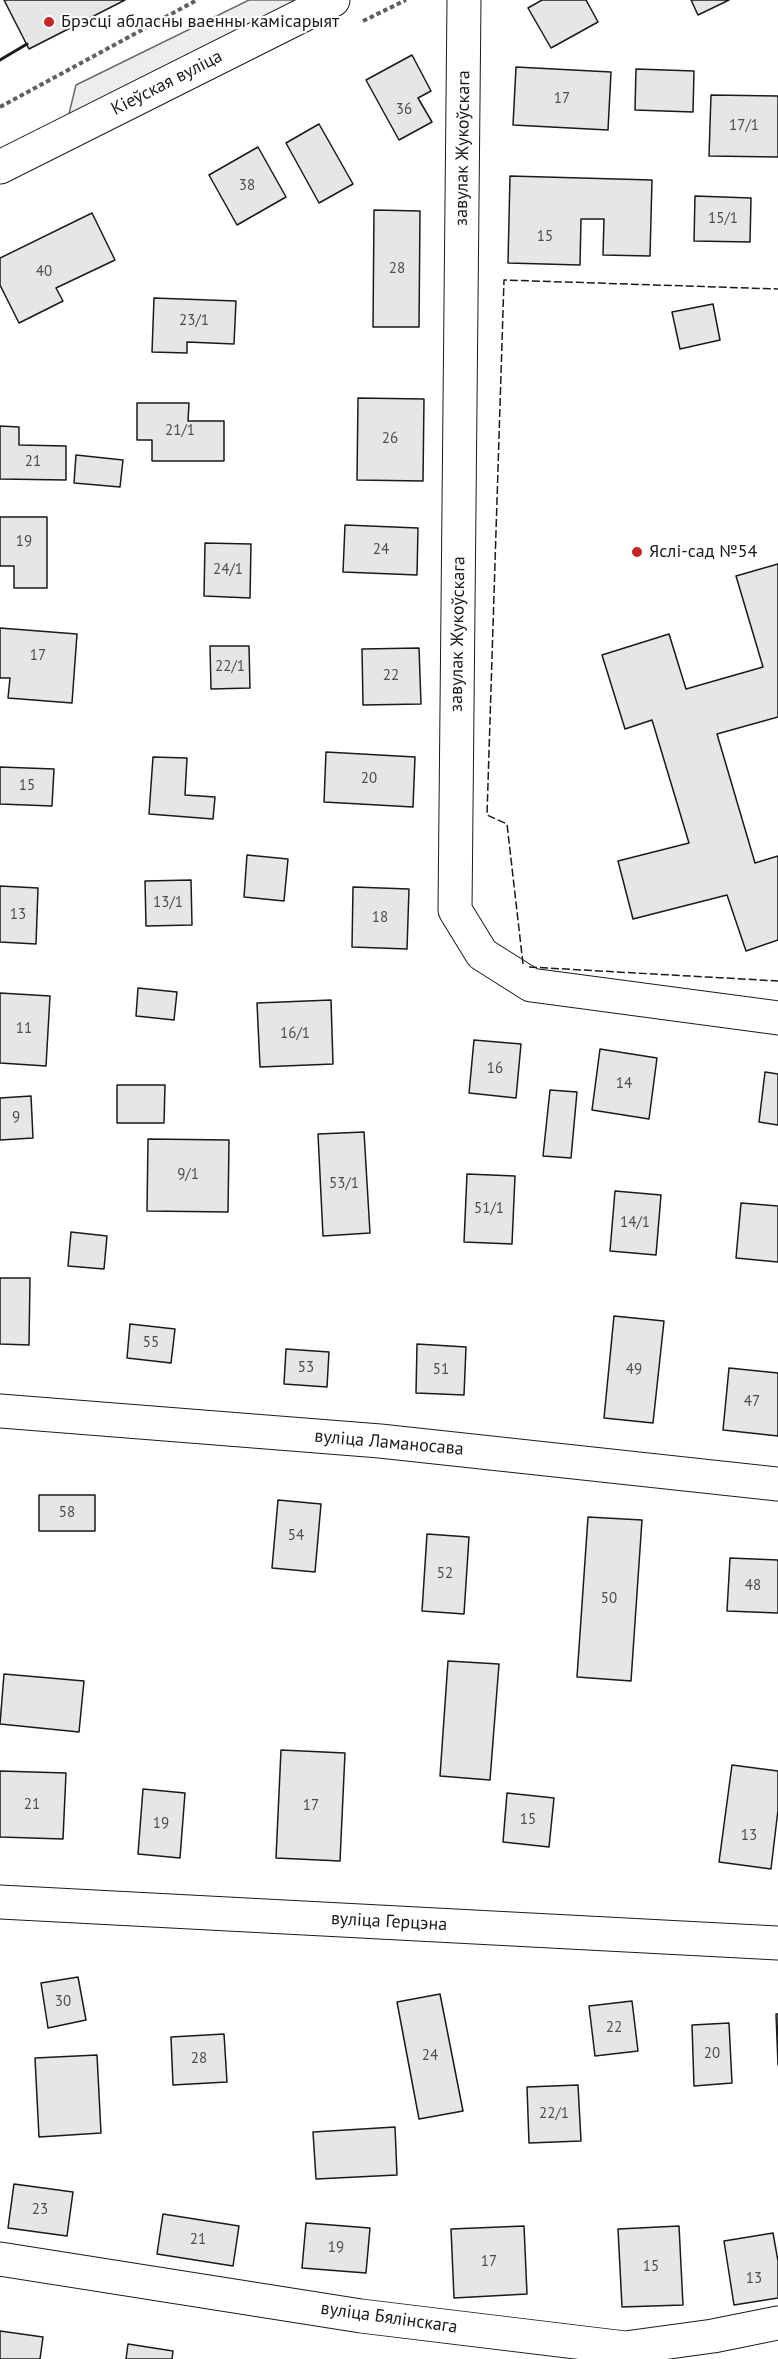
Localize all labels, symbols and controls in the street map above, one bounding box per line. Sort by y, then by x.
place label: Брэсці абласны ваенны камісарыят [61,11,339,33]
marker: Брэсці абласны ваенны камісарыят [42,15,56,29]
street label: Кіеўская вуліца [108,46,226,120]
street label: завулак Жукоўскага [451,70,475,226]
house number: 17 [554,90,570,108]
house number: 36 [396,101,412,119]
house number: 17/1 [729,117,759,135]
house number: 38 [239,177,255,195]
house number: 15/1 [708,210,738,228]
house number: 15 [537,228,553,246]
house number: 28 [389,260,405,278]
house number: 40 [36,263,52,281]
house number: 23/1 [179,312,209,330]
house number: 21/1 [165,422,195,440]
house number: 26 [382,430,398,448]
house number: 21 [25,453,41,471]
house number: 19 [16,533,32,551]
house number: 24 [373,541,389,559]
place label: Яслі-сад №54 [649,541,757,563]
marker: Яслі-сад №54 [630,545,644,559]
street label: завулак Жукоўскага [446,556,470,712]
house number: 24/1 [213,561,243,579]
house number: 17 [30,647,46,665]
house number: 22/1 [215,658,245,676]
house number: 22 [383,667,399,685]
house number: 20 [361,770,377,788]
house number: 15 [19,777,35,795]
house number: 13/1 [153,894,183,912]
house number: 13 [10,906,26,924]
house number: 18 [372,909,388,927]
house number: 11 [16,1020,32,1038]
house number: 16/1 [280,1025,310,1043]
house number: 16 [487,1060,503,1078]
house number: 14 [616,1075,632,1093]
house number: 9 [12,1109,20,1127]
house number: 9/1 [177,1166,199,1184]
house number: 53/1 [329,1175,359,1193]
house number: 51/1 [474,1200,504,1218]
house number: 14/1 [620,1214,650,1232]
house number: 55 [143,1334,159,1352]
house number: 53 [298,1359,314,1377]
house number: 51 [433,1361,449,1379]
house number: 49 [626,1361,642,1379]
house number: 47 [744,1393,760,1411]
street label: вуліца Ламаносава [314,1426,464,1460]
house number: 58 [59,1504,75,1522]
house number: 54 [288,1527,304,1545]
house number: 52 [437,1565,453,1583]
house number: 48 [745,1577,761,1595]
house number: 50 [601,1590,617,1608]
house number: 21 [24,1796,40,1814]
house number: 17 [303,1797,319,1815]
house number: 15 [520,1811,536,1829]
house number: 19 [153,1815,169,1833]
house number: 13 [741,1827,757,1845]
street label: вуліца Герцэна [330,1908,448,1936]
house number: 30 [55,1993,71,2011]
house number: 22 [606,2019,622,2037]
house number: 20 [704,2045,720,2063]
house number: 24 [422,2047,438,2065]
house number: 28 [191,2050,207,2068]
house number: 22/1 [539,2105,569,2123]
house number: 23 [32,2201,48,2219]
house number: 21 [190,2231,206,2249]
house number: 19 [328,2239,344,2257]
house number: 17 [481,2253,497,2271]
house number: 15 [643,2258,659,2276]
house number: 13 [746,2270,762,2288]
street label: вуліца Бялінскага [319,2298,459,2338]

